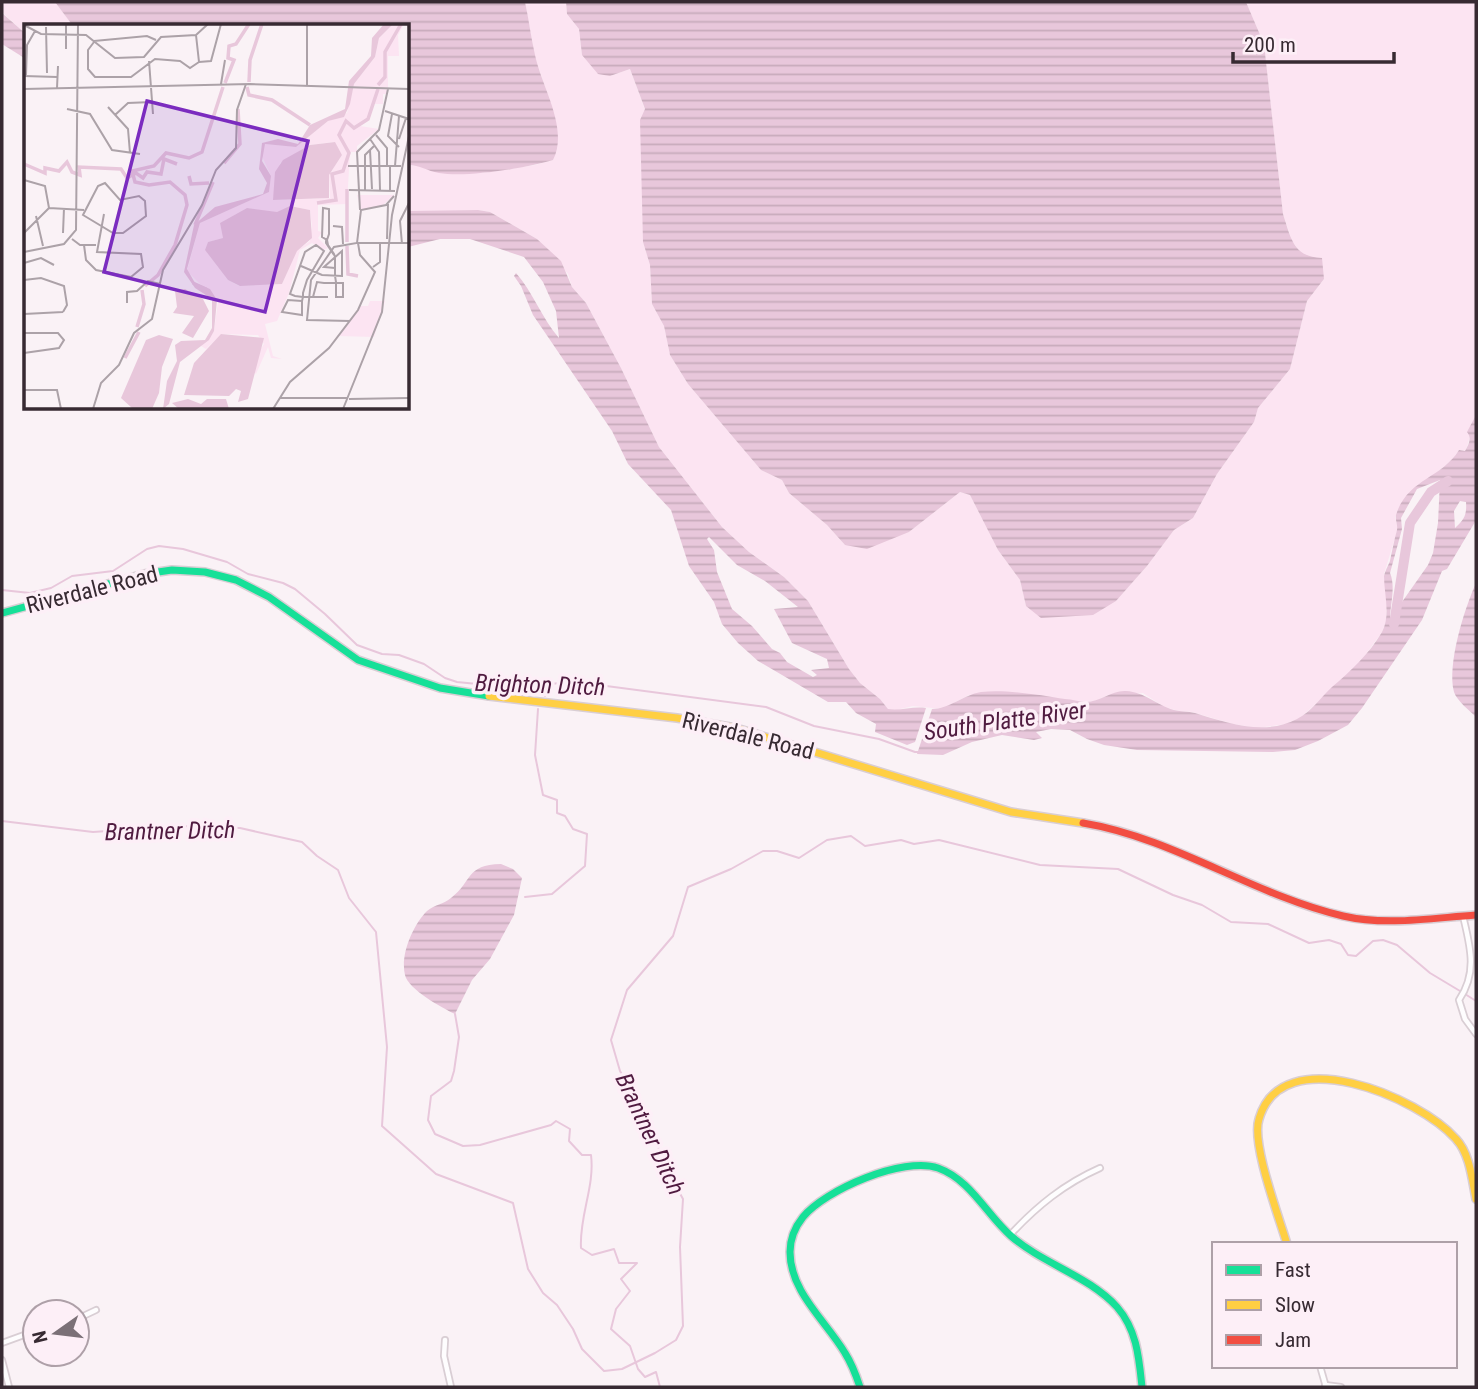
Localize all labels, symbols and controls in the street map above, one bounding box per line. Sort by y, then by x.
scale bar [1233,21,1394,65]
inset map [24,24,410,410]
text: 200 m [1244,33,1296,57]
street label: Riverdale Road [23,561,161,619]
water label: Brighton Ditch [474,669,606,701]
water label: South Platte River [922,696,1089,746]
street label: Riverdale Road [679,707,817,765]
water label: Brantner Ditch [104,816,236,846]
water label: Brantner Ditch [610,1069,690,1199]
legend [1212,1242,1457,1368]
text: Fast [1275,1258,1311,1282]
text: Slow [1275,1293,1315,1317]
north arrow [21,1298,91,1368]
text: Jam [1275,1328,1311,1352]
text: N [27,1329,53,1345]

